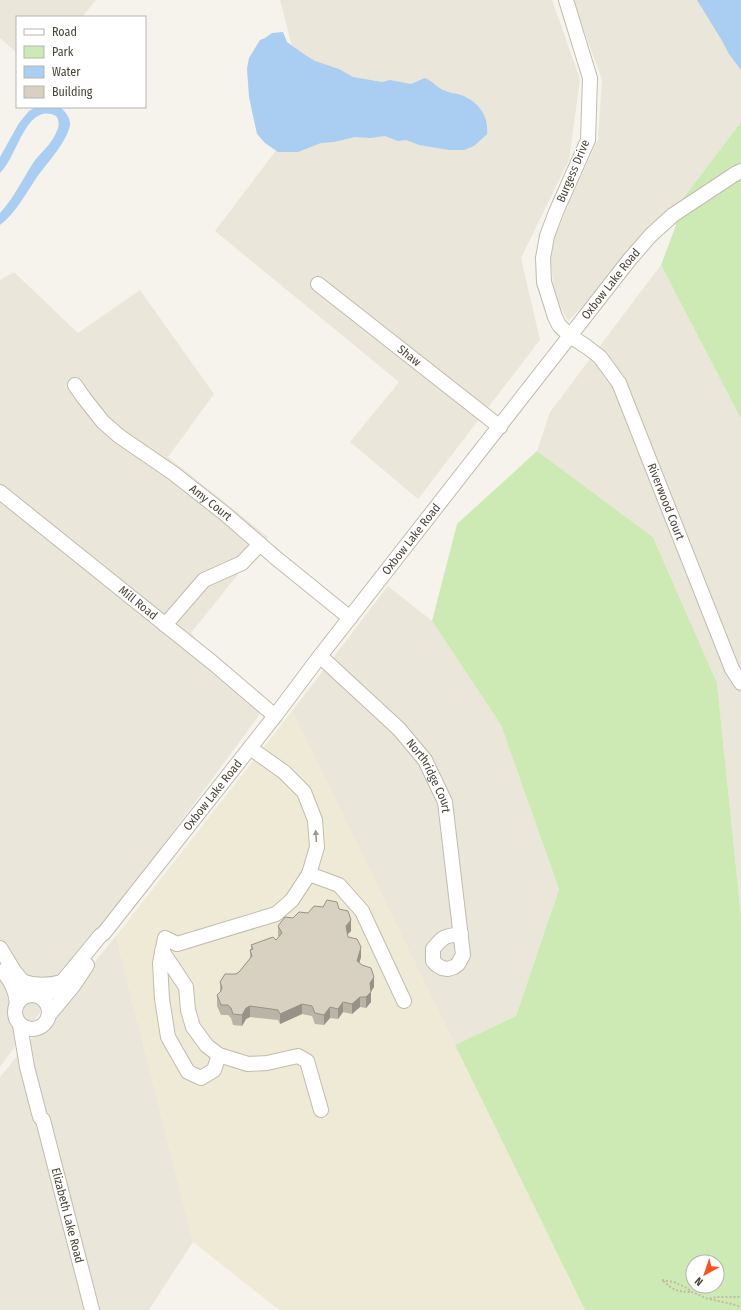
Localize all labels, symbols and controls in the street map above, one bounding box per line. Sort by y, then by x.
legend [16,16,146,108]
text: Road [52,25,77,39]
text: Park [52,45,74,59]
text: Water [52,65,81,79]
text: Building [52,85,93,99]
street label: Burgess Drive [554,138,592,204]
street label: Oxbow Lake Road [579,246,643,322]
street label: Shaw [395,342,424,369]
street label: Riverwood Court [644,461,687,542]
street label: Amy Court [187,482,235,524]
street label: Oxbow Lake Road [379,501,443,578]
street label: Mill Road [116,583,160,623]
street label: Northridge Court [403,736,453,814]
street label: Oxbow Lake Road [180,757,245,833]
one-way arrow [313,830,319,842]
street label: Elizabeth Lake Road [49,1166,87,1265]
north arrow [685,1254,725,1294]
text: N [692,1274,706,1288]

